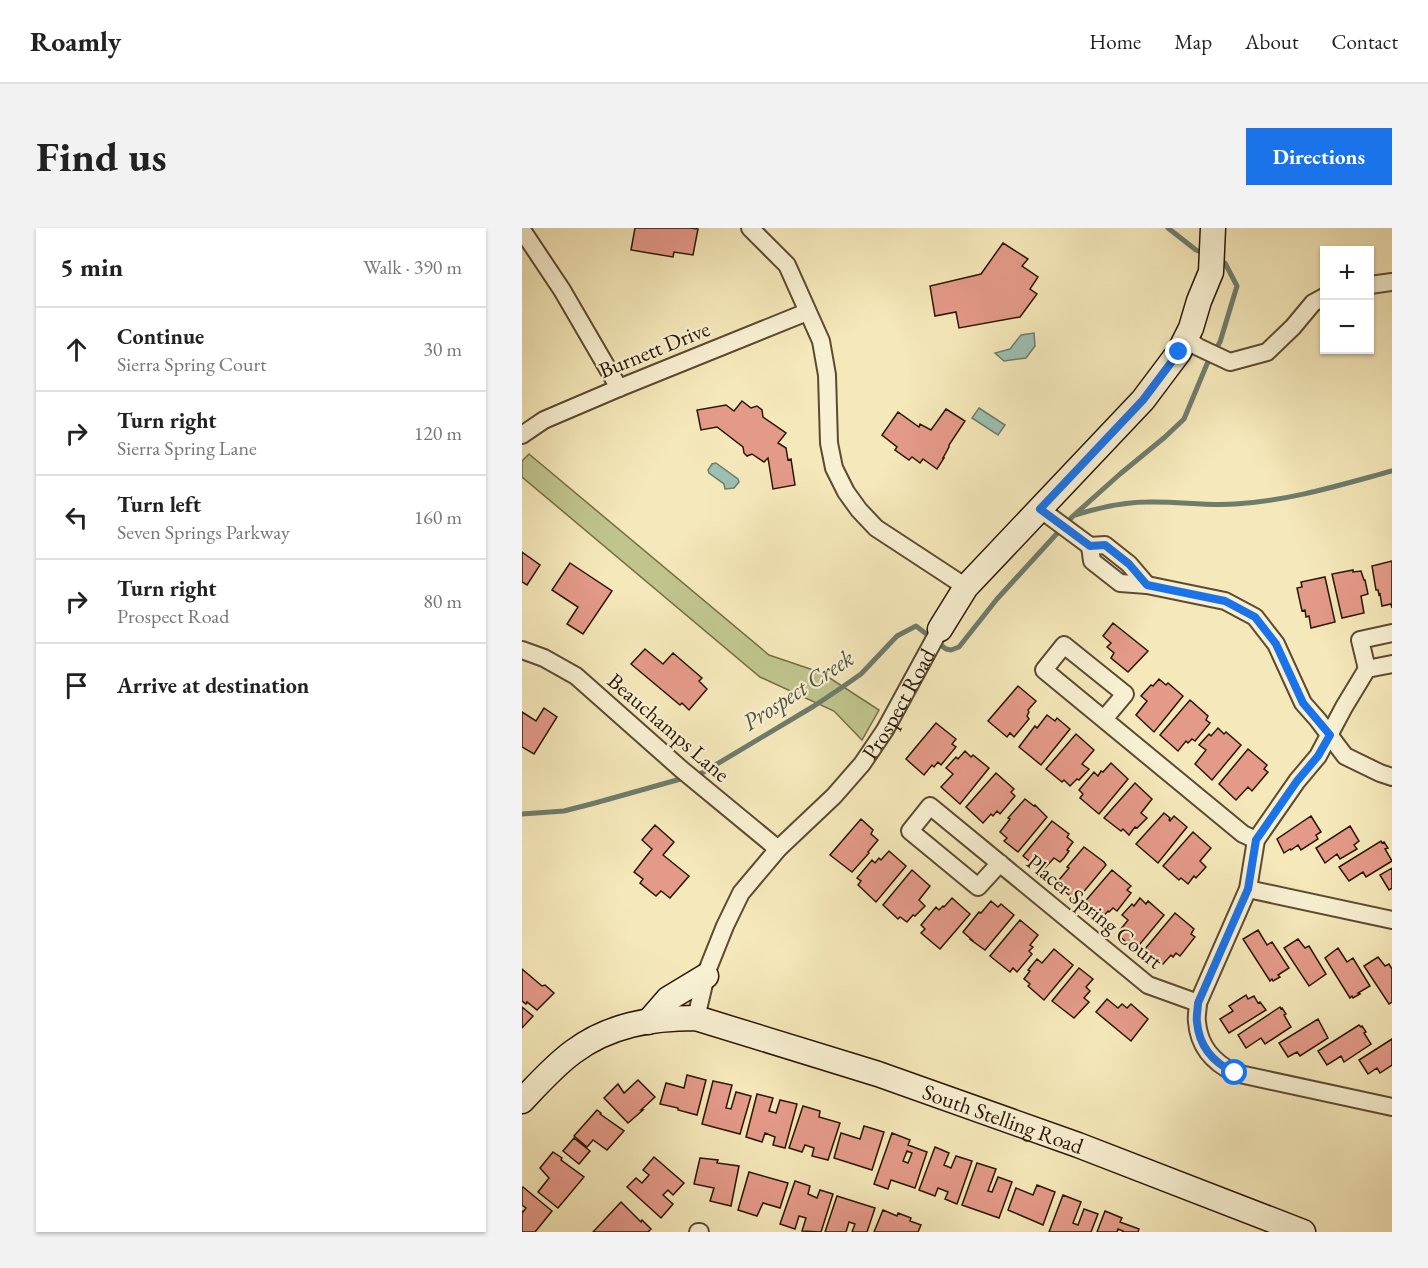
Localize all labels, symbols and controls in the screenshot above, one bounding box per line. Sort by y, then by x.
text: Roamly [30,23,121,59]
text: Home [1089,28,1141,55]
text: Map [1174,28,1212,55]
text: About [1245,28,1298,55]
text: Contact [1331,28,1398,55]
button: Directions [1246,128,1392,185]
text: Find us [36,129,167,184]
map controls [1320,246,1374,354]
button: + [1320,246,1374,300]
text: 5 min [60,250,123,284]
text: Walk · 390 m [363,254,462,280]
button: − [1320,300,1374,354]
street label: Burnett Drive [594,314,714,385]
text: Continue [117,322,204,351]
icon: ahead [60,333,93,366]
text: 30 m [423,336,462,362]
route end [1165,338,1191,364]
text: Sierra Spring Court [117,351,266,377]
text: Turn right [117,406,216,435]
icon: right [60,417,93,450]
text: 120 m [414,420,462,446]
text: Sierra Spring Lane [117,435,257,461]
text: Turn left [117,490,201,519]
icon: left [60,501,93,534]
text: 160 m [414,504,462,530]
text: Seven Springs Parkway [117,519,290,545]
text: Turn right [117,574,216,603]
icon: right [60,585,93,618]
text: 80 m [423,588,462,614]
text: Prospect Road [117,603,229,629]
water label: Prospect Creek [736,642,860,737]
street label: Prospect Road [855,642,942,765]
street label: Beauchamps Lane [602,666,736,789]
icon: arrive [60,669,93,702]
text: Arrive at destination [117,671,309,700]
street label: Placer Spring Court [1021,847,1169,975]
route start [1221,1059,1247,1085]
street label: South Stelling Road [919,1077,1088,1161]

